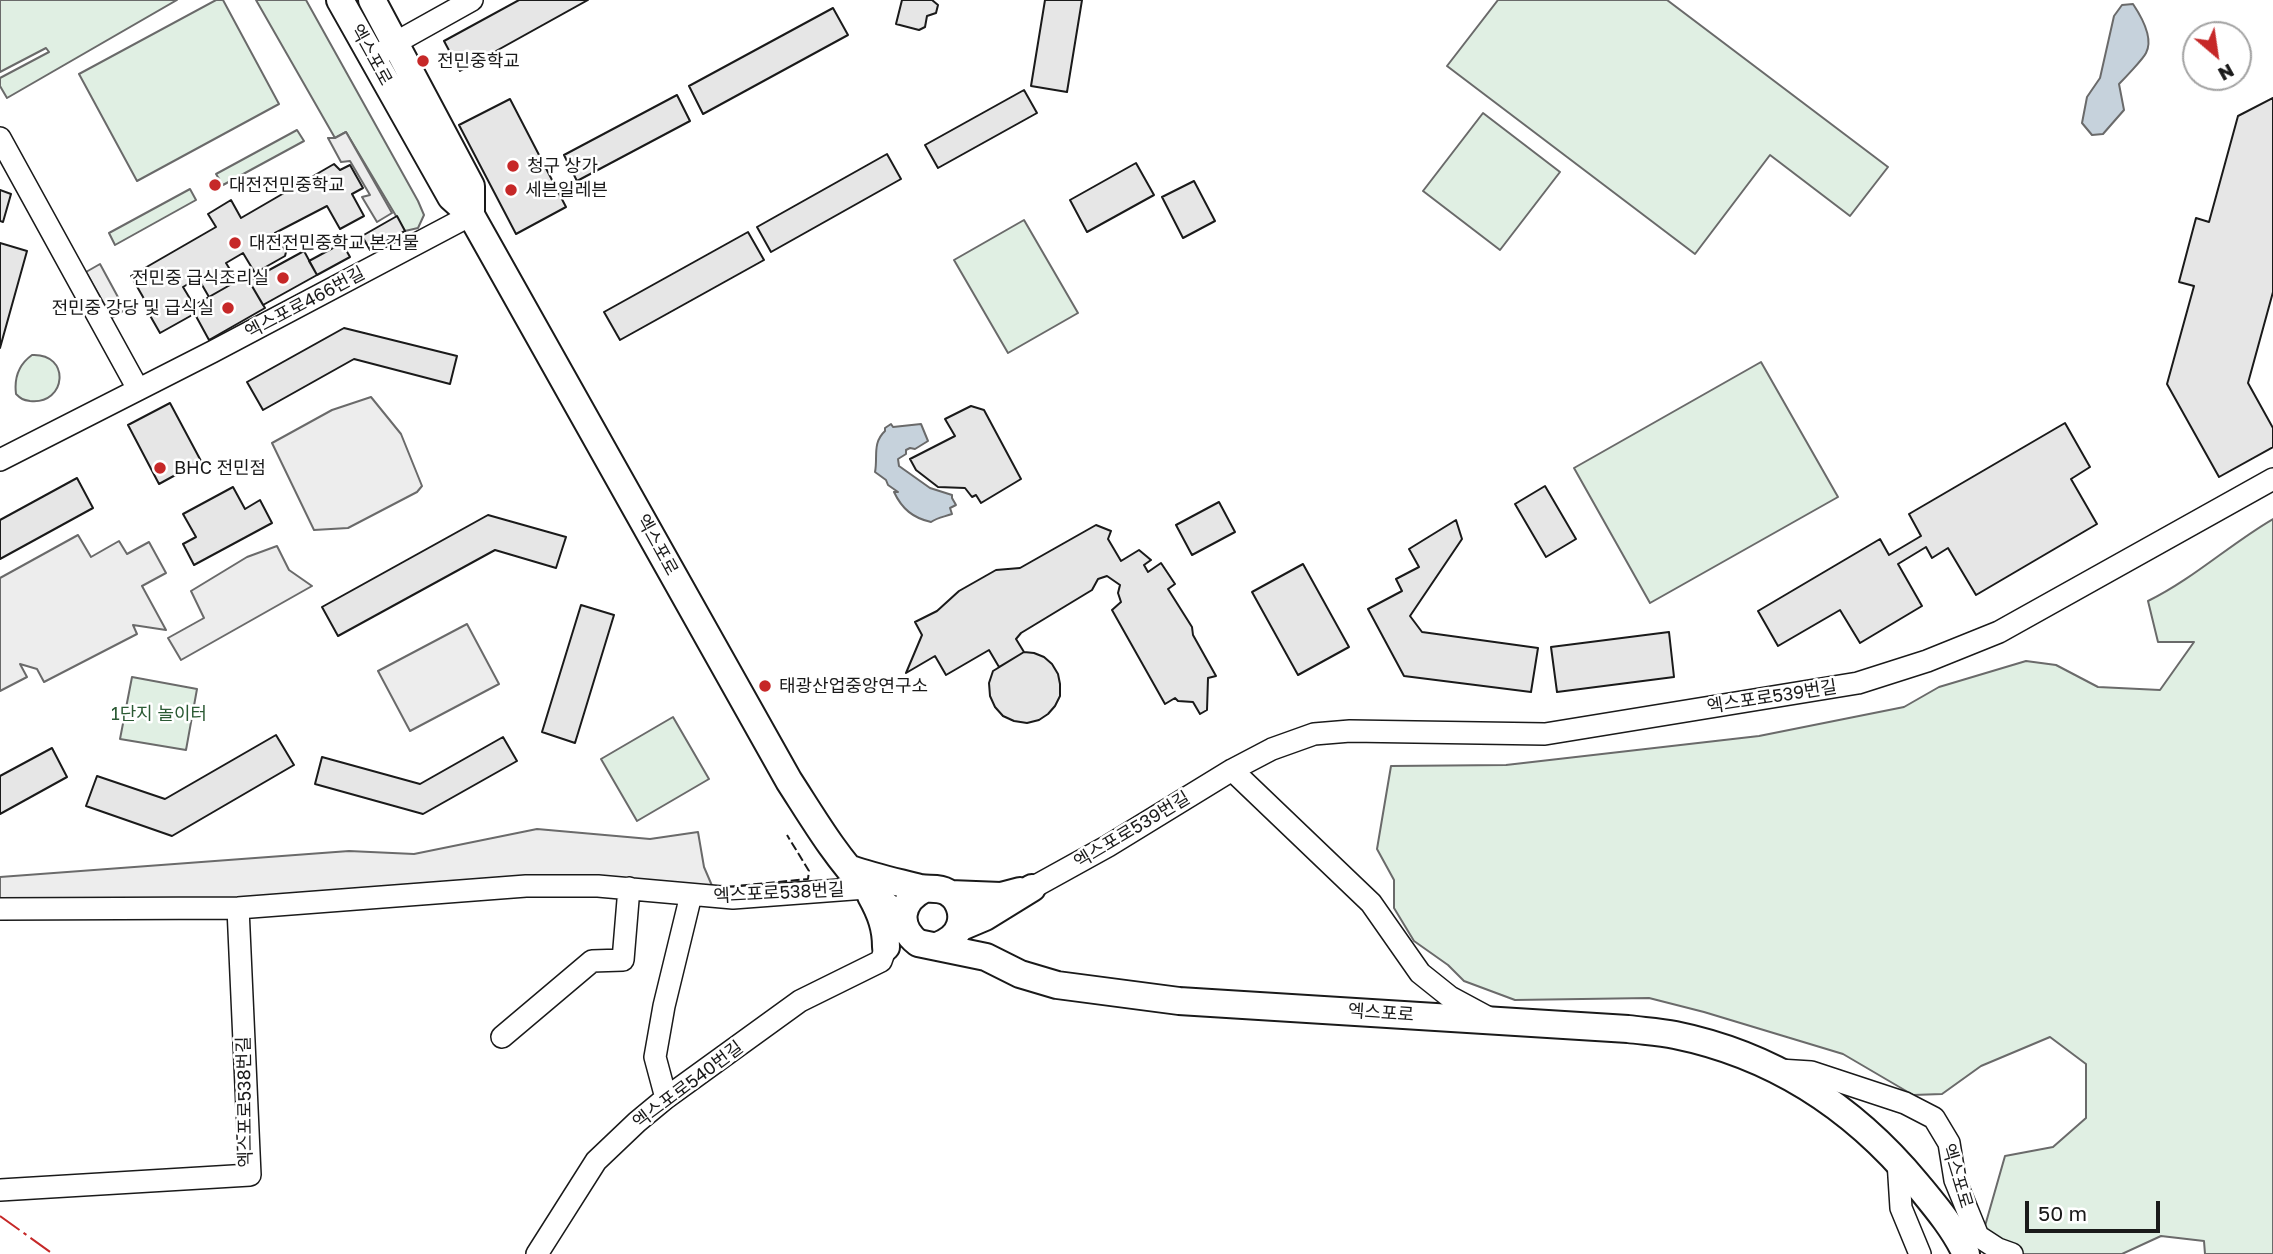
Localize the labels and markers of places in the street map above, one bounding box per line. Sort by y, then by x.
place label: 전민중학교 [437,50,520,72]
marker: 전민중학교 [415,53,431,69]
place label: 청구 상가 [527,155,598,177]
marker: 청구 상가 [505,158,521,174]
place label: 대전전민중학교 [229,174,345,196]
marker: 대전전민중학교 [207,177,223,193]
place label: 세븐일레븐 [525,179,608,201]
marker: 세븐일레븐 [503,182,519,198]
place label: 대전전민중학교 본건물 [249,232,419,254]
marker: 대전전민중학교 본건물 [227,235,243,251]
place label: 전민중 급식조리실 [132,267,269,289]
marker: 전민중 급식조리실 [275,270,291,286]
place label: 전민중 강당 및 급식실 [51,297,214,319]
marker: 전민중 강당 및 급식실 [220,300,236,316]
place label: BHC 전민점 [174,457,266,479]
marker: BHC 전민점 [152,460,168,476]
place label: 태광산업중앙연구소 [779,675,928,697]
marker: 태광산업중앙연구소 [757,678,773,694]

